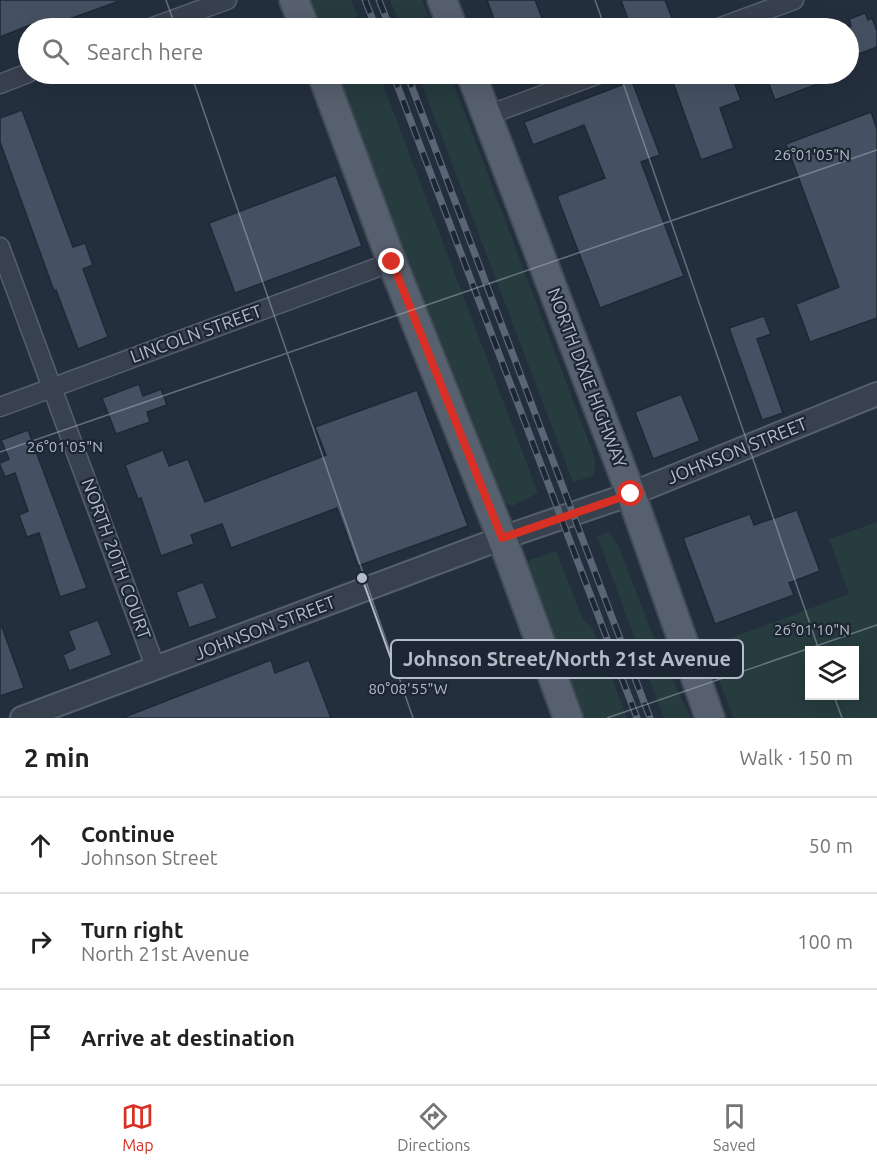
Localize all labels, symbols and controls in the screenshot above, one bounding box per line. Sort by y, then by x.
search box [18,18,859,84]
icon: search [39,35,72,68]
text: Search here [87,39,203,64]
text: 26°01'05"N [774,146,850,163]
route end [378,248,404,274]
street label: NORTH DIXIE HIGHWAY [544,285,632,471]
street label: LINCOLN STREET [127,300,264,366]
street label: JOHNSON STREET [664,413,810,487]
text: 26°01'05"N [27,438,103,455]
street label: NORTH 20TH COURT [78,475,155,642]
route start [617,480,643,506]
street label: JOHNSON STREET [191,591,338,663]
text: 26°01'10"N [774,621,850,638]
callout: Johnson Street/North 21st Avenue [391,640,743,678]
map controls [805,646,859,700]
button: layers [805,646,859,700]
text: Johnson Street/North 21st Avenue [403,647,731,670]
text: 80°08'55"W [368,680,448,697]
text: 2 min [24,743,90,772]
text: Walk · 150 m [740,746,853,769]
text: Continue [81,821,175,846]
icon: ahead [24,829,57,862]
text: 50 m [809,834,853,857]
text: Johnson Street [81,846,218,869]
text: Turn right [81,917,183,942]
icon: right [24,925,57,958]
text: 100 m [797,930,853,953]
text: North 21st Avenue [81,942,249,965]
icon: arrive [24,1021,57,1054]
text: Arrive at destination [81,1025,295,1050]
tab: Map [121,1100,154,1154]
tab: Directions [397,1100,470,1154]
tab: Saved [713,1100,756,1154]

